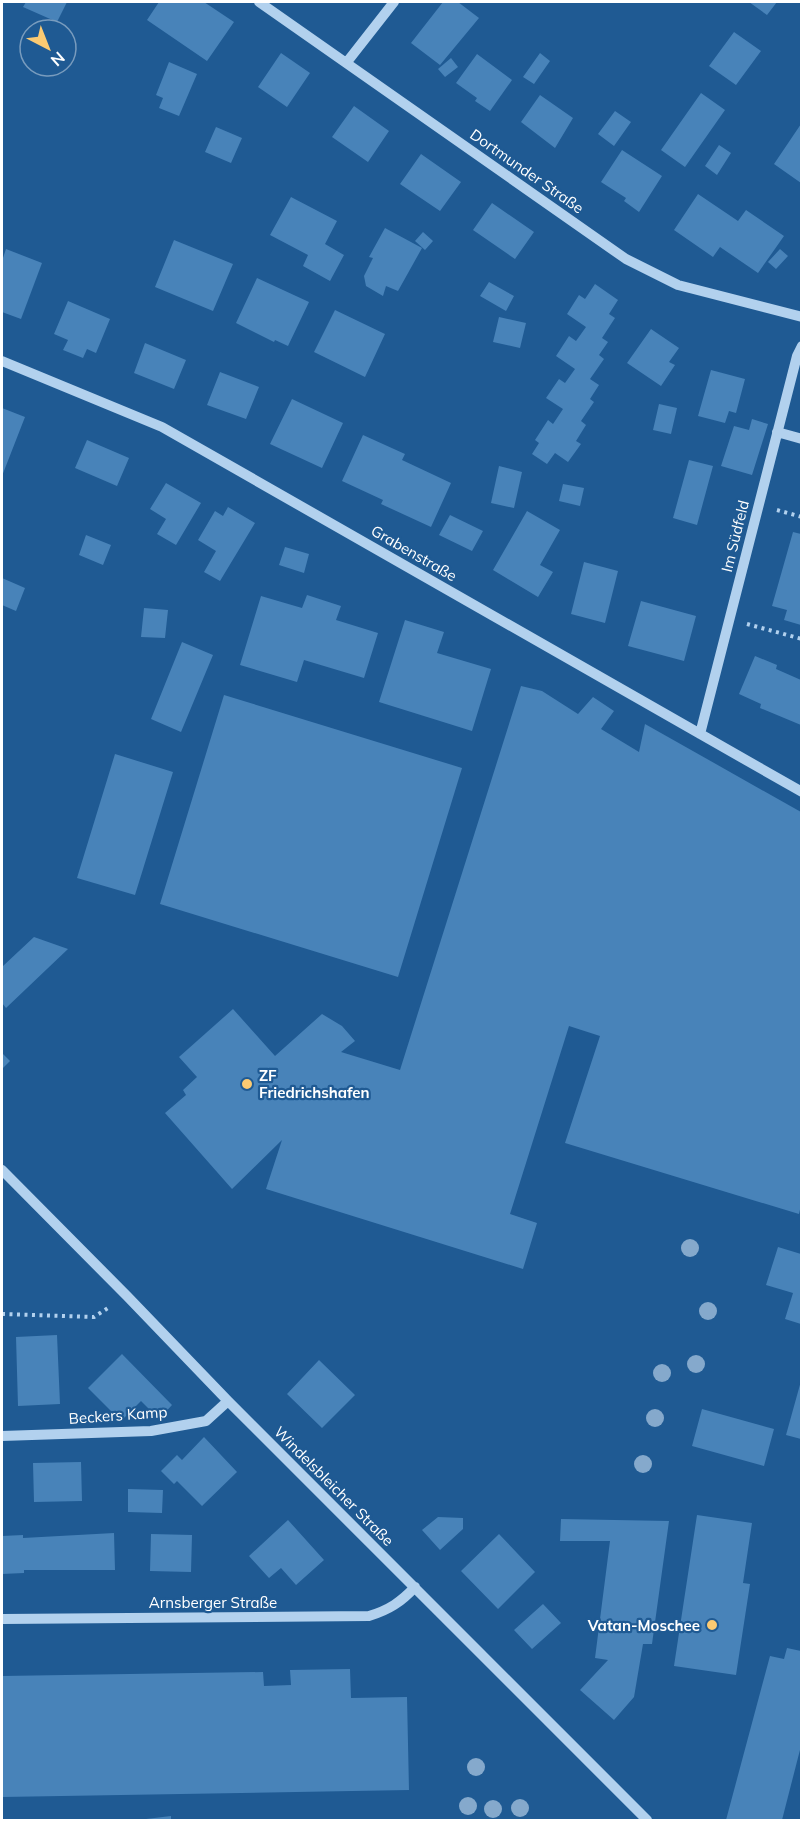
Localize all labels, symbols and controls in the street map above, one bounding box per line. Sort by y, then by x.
north arrow [18,18,78,78]
text: N [47,48,69,71]
street label: Dortmunder Straße [466,125,588,217]
street label: Im Südfeld [717,498,753,574]
street label: Grabenstraße [368,521,460,585]
place label: ZF Friedrichshafen [259,1066,370,1102]
marker: ZF Friedrichshafen [240,1077,254,1091]
street label: Beckers Kamp [68,1402,168,1428]
street label: Windelsbleicher Straße [270,1422,398,1550]
street label: Arnsberger Straße [149,1593,277,1612]
place label: Vatan-Moschee [587,1616,700,1635]
marker: Vatan-Moschee [705,1618,719,1632]

